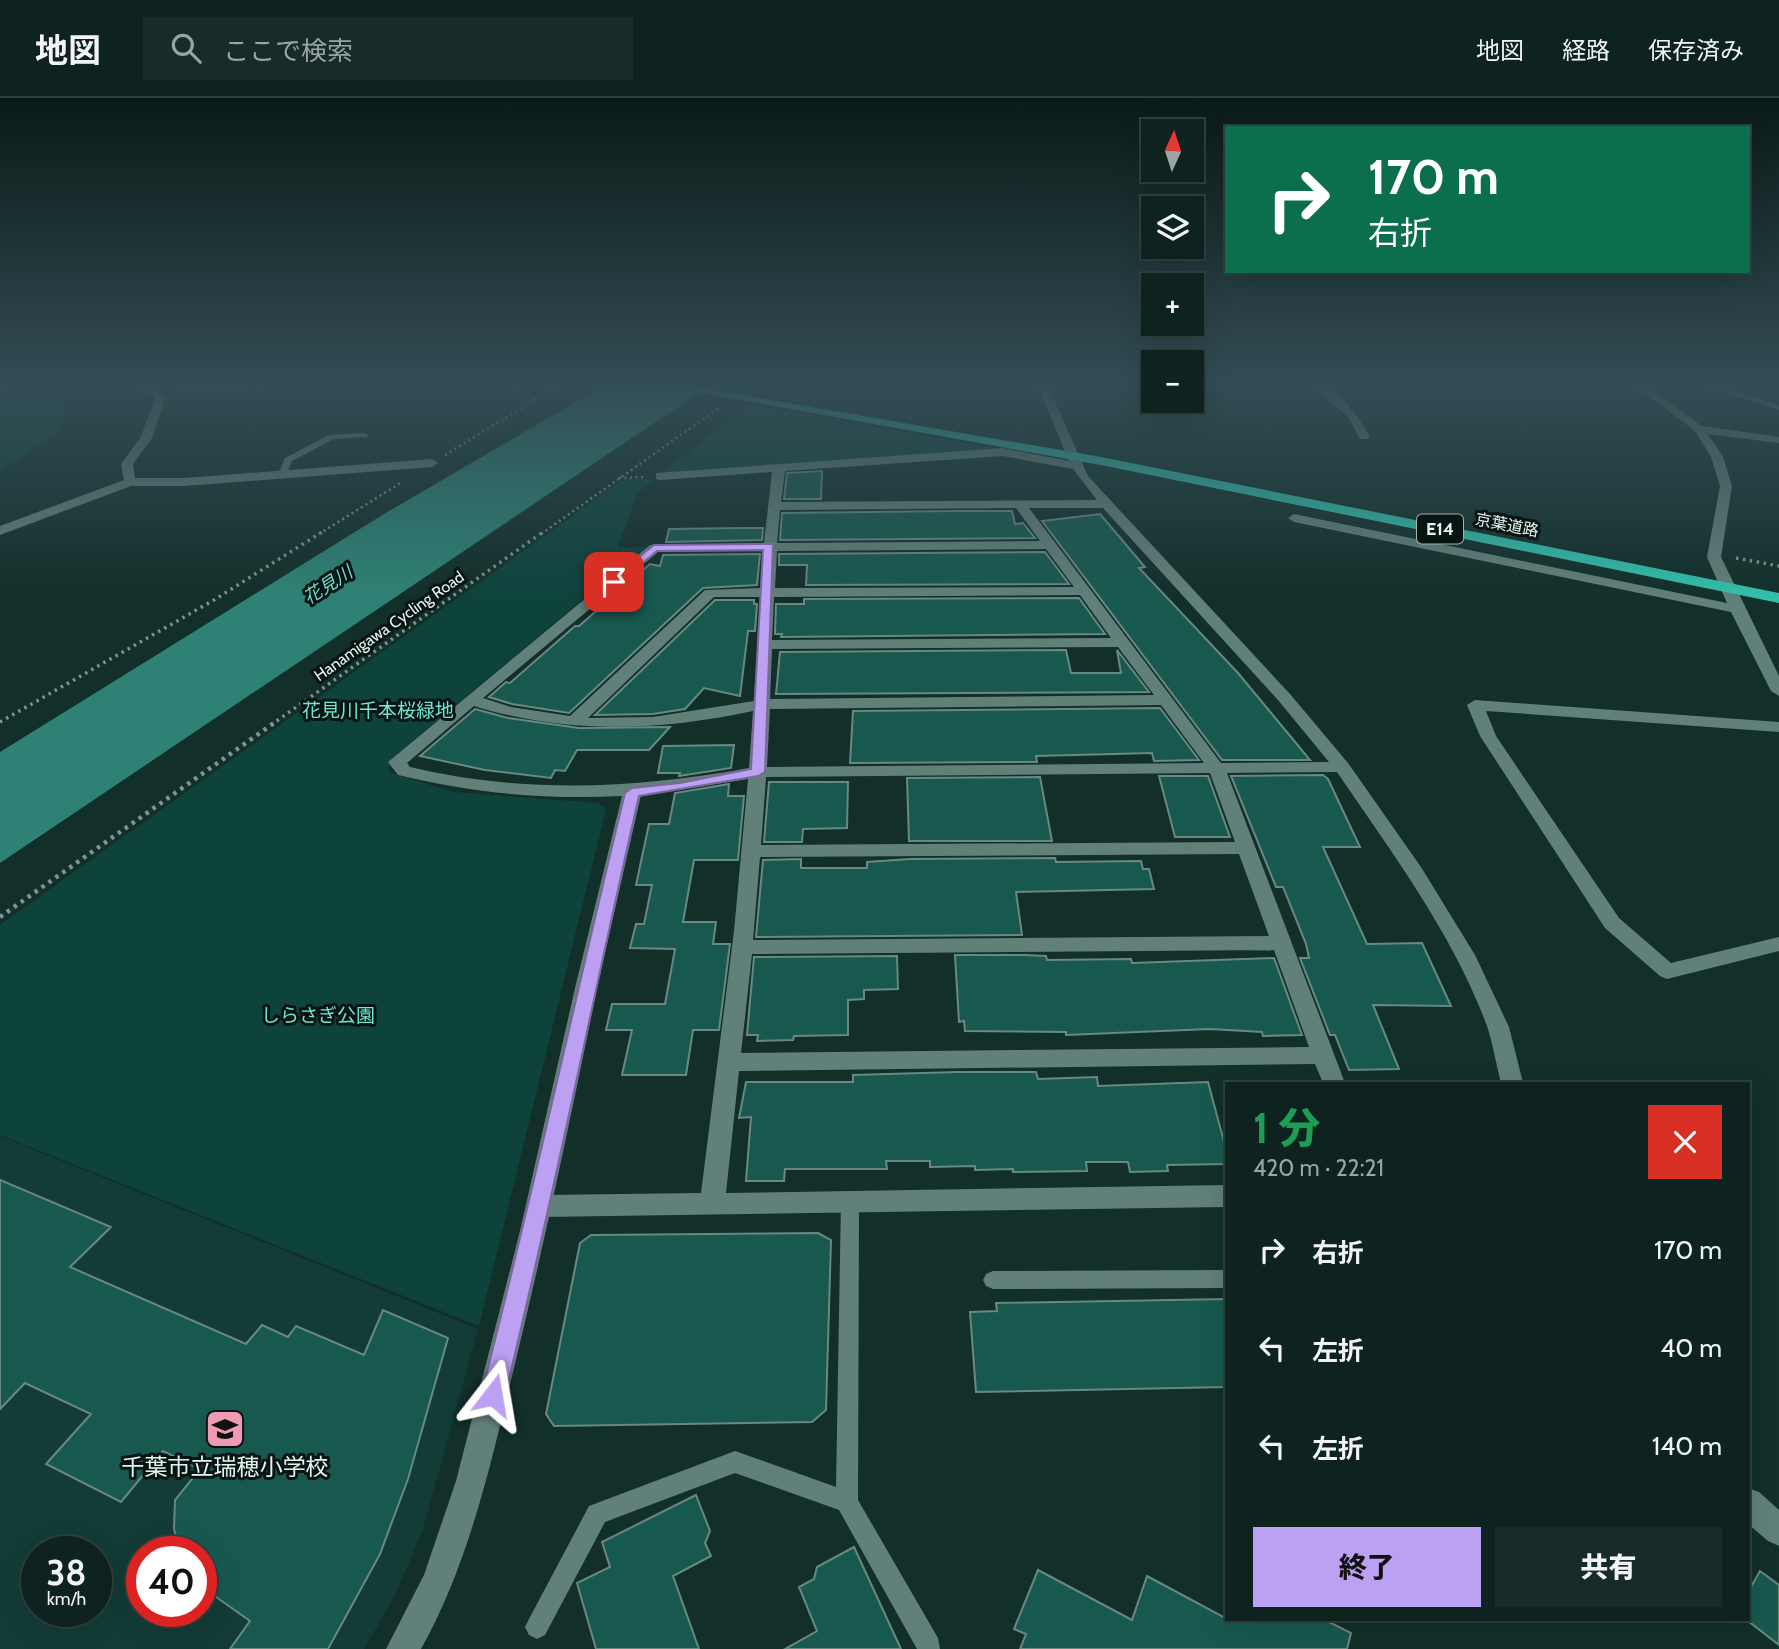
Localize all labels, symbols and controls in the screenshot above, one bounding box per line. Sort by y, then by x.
search box [143,17,633,80]
icon: search [167,29,205,67]
text: 地図 [35,30,101,70]
text: ここで検索 [223,35,353,67]
text: 地図 [1476,36,1524,65]
text: 経路 [1562,36,1610,65]
text: 保存済み [1648,36,1744,65]
north arrow [1141,119,1204,182]
map controls [1141,119,1204,413]
text: 170 m [1368,147,1499,206]
icon: right [1253,154,1344,245]
button: layers [1141,196,1204,259]
text: 右折 [1368,213,1432,252]
button: + [1141,273,1204,336]
button: − [1141,350,1204,413]
street label: 京葉道路 [1474,510,1540,540]
road number: E14 [1417,514,1463,544]
pin [584,552,644,612]
water label: 花見川 [299,560,358,609]
icon: arrive [595,563,633,601]
street label: Hanamigawa Cycling Road [310,567,468,685]
park label: 花見川千本桜緑地 [302,699,454,722]
park label: しらさぎ公園 [261,1004,375,1027]
text: 1 分 [1253,1102,1320,1154]
button: close [1648,1105,1722,1179]
text: 420 m · 22:21 [1253,1154,1384,1182]
icon: right [1253,1231,1291,1269]
text: 170 m [1654,1234,1722,1266]
text: 右折 [1312,1237,1364,1269]
icon: left [1253,1329,1291,1367]
text: 40 m [1660,1332,1722,1364]
text: 左折 [1312,1335,1364,1367]
position arrow [456,1358,530,1432]
school or university icon: 千葉市立瑞穂小学校 [204,1408,246,1450]
icon: left [1253,1427,1291,1465]
text: 140 m [1652,1430,1722,1462]
text: 左折 [1312,1433,1364,1465]
place label: 千葉市立瑞穂小学校 [122,1453,329,1481]
button: 終了 [1253,1527,1481,1607]
button: 共有 [1495,1527,1722,1607]
speed limit sign: 40 [126,1536,217,1627]
text: 38 [46,1551,87,1594]
text: km/h [47,1588,86,1610]

